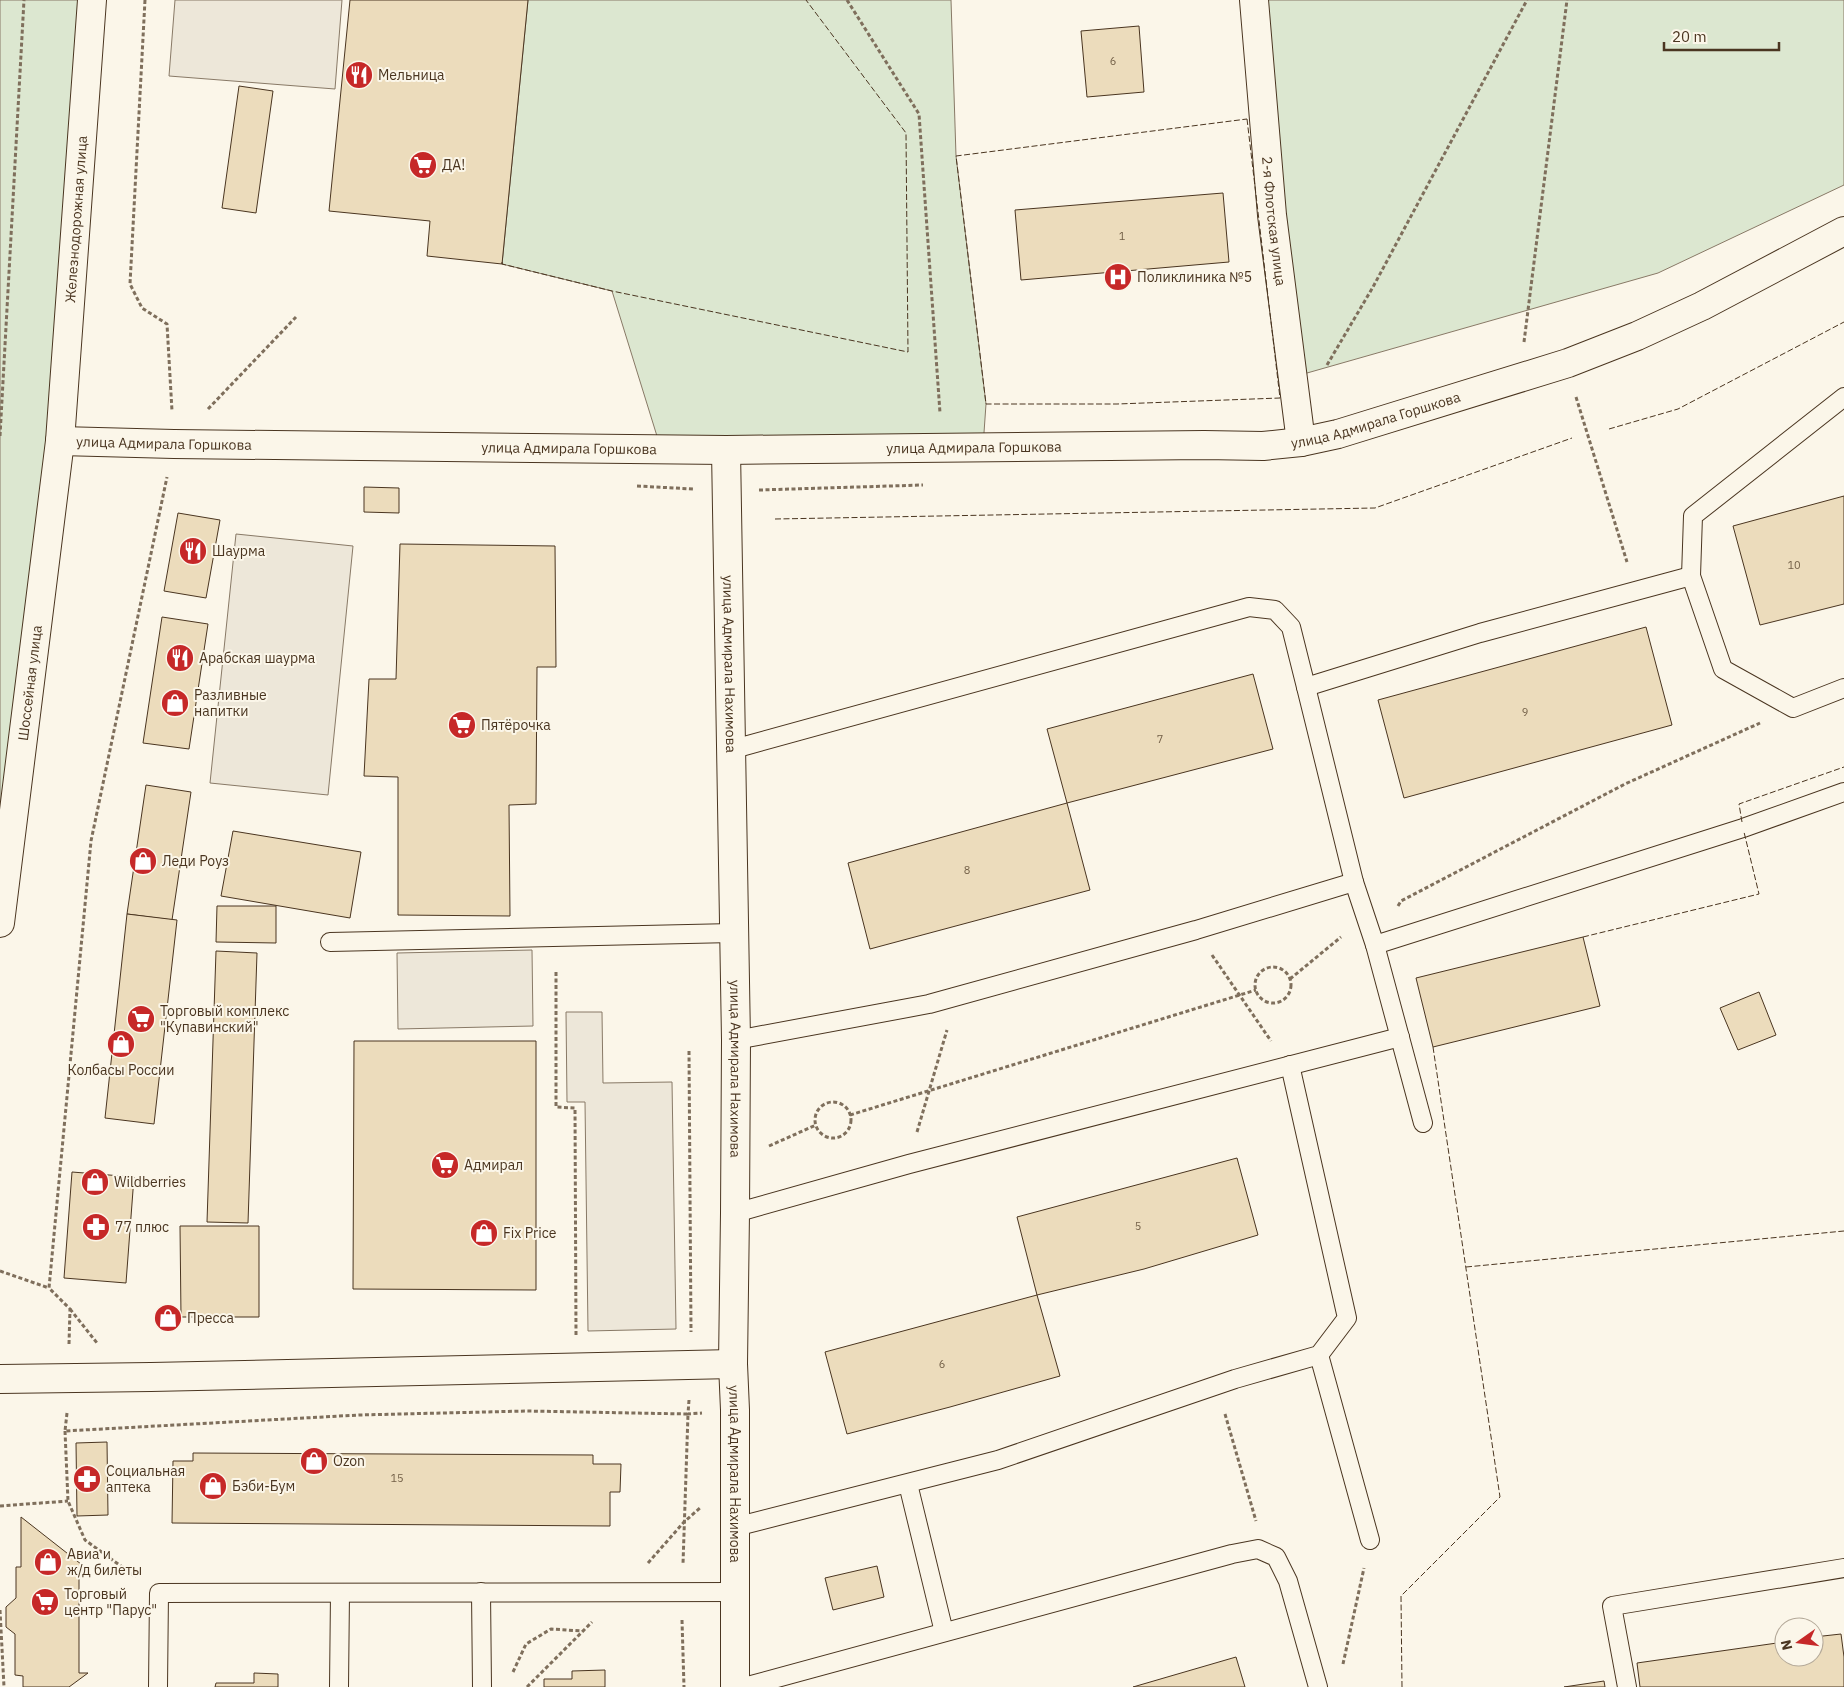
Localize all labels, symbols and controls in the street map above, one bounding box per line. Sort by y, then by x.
scale bar [1664,20,1779,52]
text: 20 m [1672,27,1707,46]
house number: 6 [1110,54,1116,68]
restaurant icon: Мельница [344,60,374,90]
place label: Мельница [378,66,445,84]
street label: Железнодорожная улица [61,134,91,304]
supermarket icon: ДА! [408,150,438,180]
place label: ДА! [442,156,465,174]
street label: 2-я Флотская улица [1258,156,1290,287]
house number: 1 [1119,229,1126,243]
hospital icon: Поликлиника №5 [1103,262,1133,292]
place label: Поликлиника №5 [1137,268,1252,286]
street label: улица Адмирала Горшкова [1290,388,1463,452]
street label: улица Адмирала Горшкова [76,432,252,454]
street label: улица Адмирала Горшкова [886,437,1062,457]
street label: улица Адмирала Горшкова [481,438,657,458]
restaurant icon: Шаурма [178,536,208,566]
place label: Шаурма [212,542,266,560]
house number: 10 [1787,558,1801,572]
street label: улица Адмирала Нахимова [719,575,740,754]
street label: Шоссейная улица [14,623,46,742]
restaurant icon: Арабская шаурма [165,643,195,673]
place label: Арабская шаурма [199,649,316,667]
place label: Разливные напитки [194,686,267,720]
shop icon: Разливные напитки [160,688,190,718]
house number: 9 [1522,705,1528,719]
supermarket icon: Пятёрочка [447,710,477,740]
place label: Пятёрочка [481,716,551,734]
house number: 7 [1157,732,1163,746]
shop icon: Леди Роуз [128,846,158,876]
place label: Леди Роуз [162,852,229,870]
house number: 8 [964,863,970,877]
street label: улица Адмирала Нахимова [726,980,745,1158]
place label: Торговый комплекс "Купавинский" [160,1002,289,1036]
supermarket icon: Торговый комплекс "Купавинский" [126,1004,156,1034]
shop icon: Колбасы России [106,1029,136,1059]
place label: Колбасы России [68,1061,174,1079]
supermarket icon: Адмирал [430,1150,460,1180]
place label: Адмирал [464,1156,523,1174]
shop icon: Wildberries [80,1167,110,1197]
place label: Wildberries [114,1173,186,1191]
pharmacy icon: 77 плюс [81,1212,111,1242]
place label: 77 плюс [115,1218,169,1236]
shop icon: Fix Price [469,1218,499,1248]
house number: 5 [1135,1219,1141,1233]
place label: Fix Price [503,1224,557,1242]
shop icon: Пресса [153,1303,183,1333]
place label: Пресса [187,1309,235,1327]
house number: 6 [939,1357,945,1371]
street label: улица Адмирала Нахимова [725,1385,744,1563]
shop icon: Ozon [299,1446,329,1476]
place label: Ozon [333,1452,365,1470]
place label: Социальная аптека [106,1462,185,1496]
pharmacy icon: Социальная аптека [72,1464,102,1494]
shop icon: Бэби-Бум [198,1471,228,1501]
house number: 15 [390,1471,404,1485]
place label: Бэби-Бум [232,1477,295,1495]
place label: Авиа и ж/д билеты [67,1545,142,1579]
shop icon: Авиа и ж/д билеты [33,1547,63,1577]
place label: Торговый центр "Парус" [64,1585,157,1619]
supermarket icon: Торговый центр "Парус" [30,1587,60,1617]
north arrow [1774,1617,1824,1667]
text: N [1776,1638,1796,1652]

